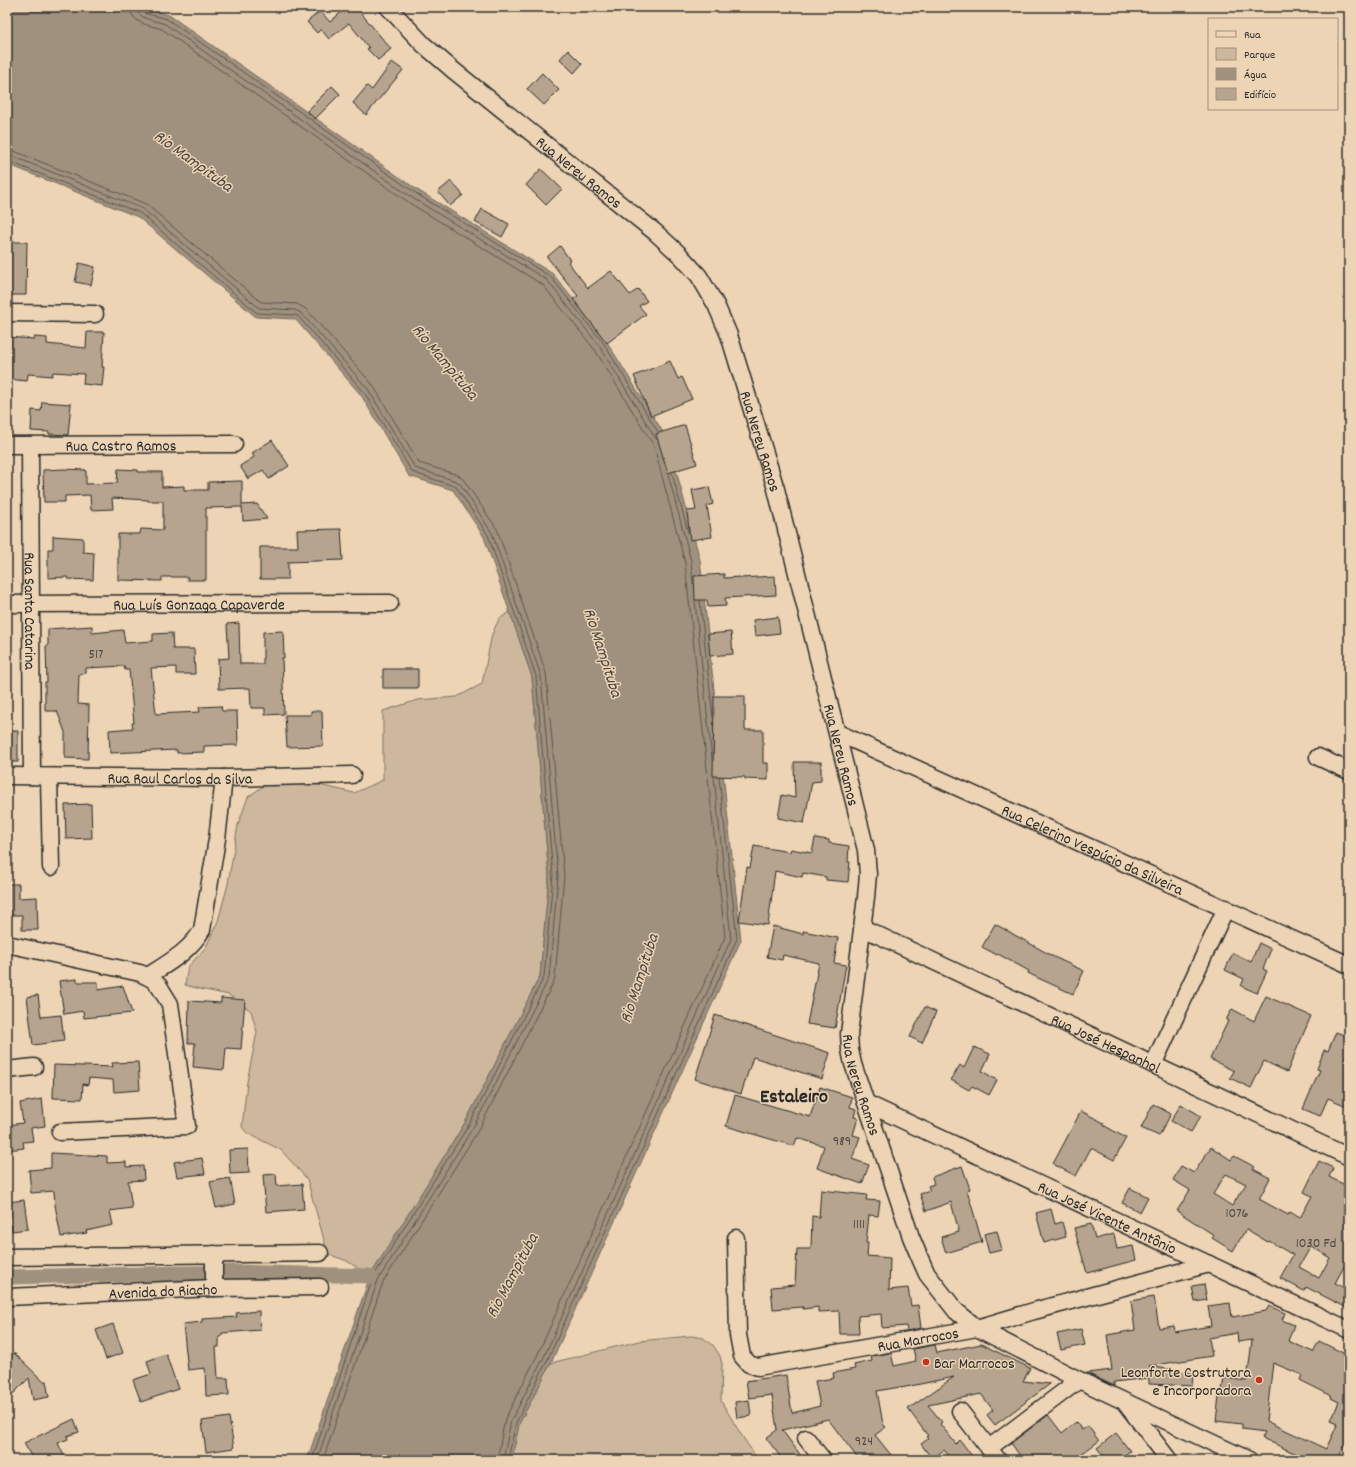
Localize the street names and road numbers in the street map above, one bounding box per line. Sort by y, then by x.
street label: Rua Nereu Ramos [530,132,626,215]
street label: Rua Nereu Ramos [733,388,785,495]
street label: Rua Castro Ramos [66,435,177,459]
street label: Rua Santa Catarina [17,552,40,670]
street label: Rua Luís Gonzaga Capaverde [113,594,285,618]
street label: Rua Nereu Ramos [816,702,864,809]
street label: Rua Raul Carlos da Silva [107,768,253,792]
street label: Rua Celerino Vespúcio da Silveira [997,800,1187,903]
street label: Rua José Hespanhol [1047,1009,1164,1081]
street label: Rua Nereu Ramos [835,1034,885,1139]
street label: Rua José Vicente Antônio [1033,1176,1180,1261]
street label: Avenida do Riacho [108,1279,218,1307]
street label: Rua Marrocos [876,1322,961,1359]

